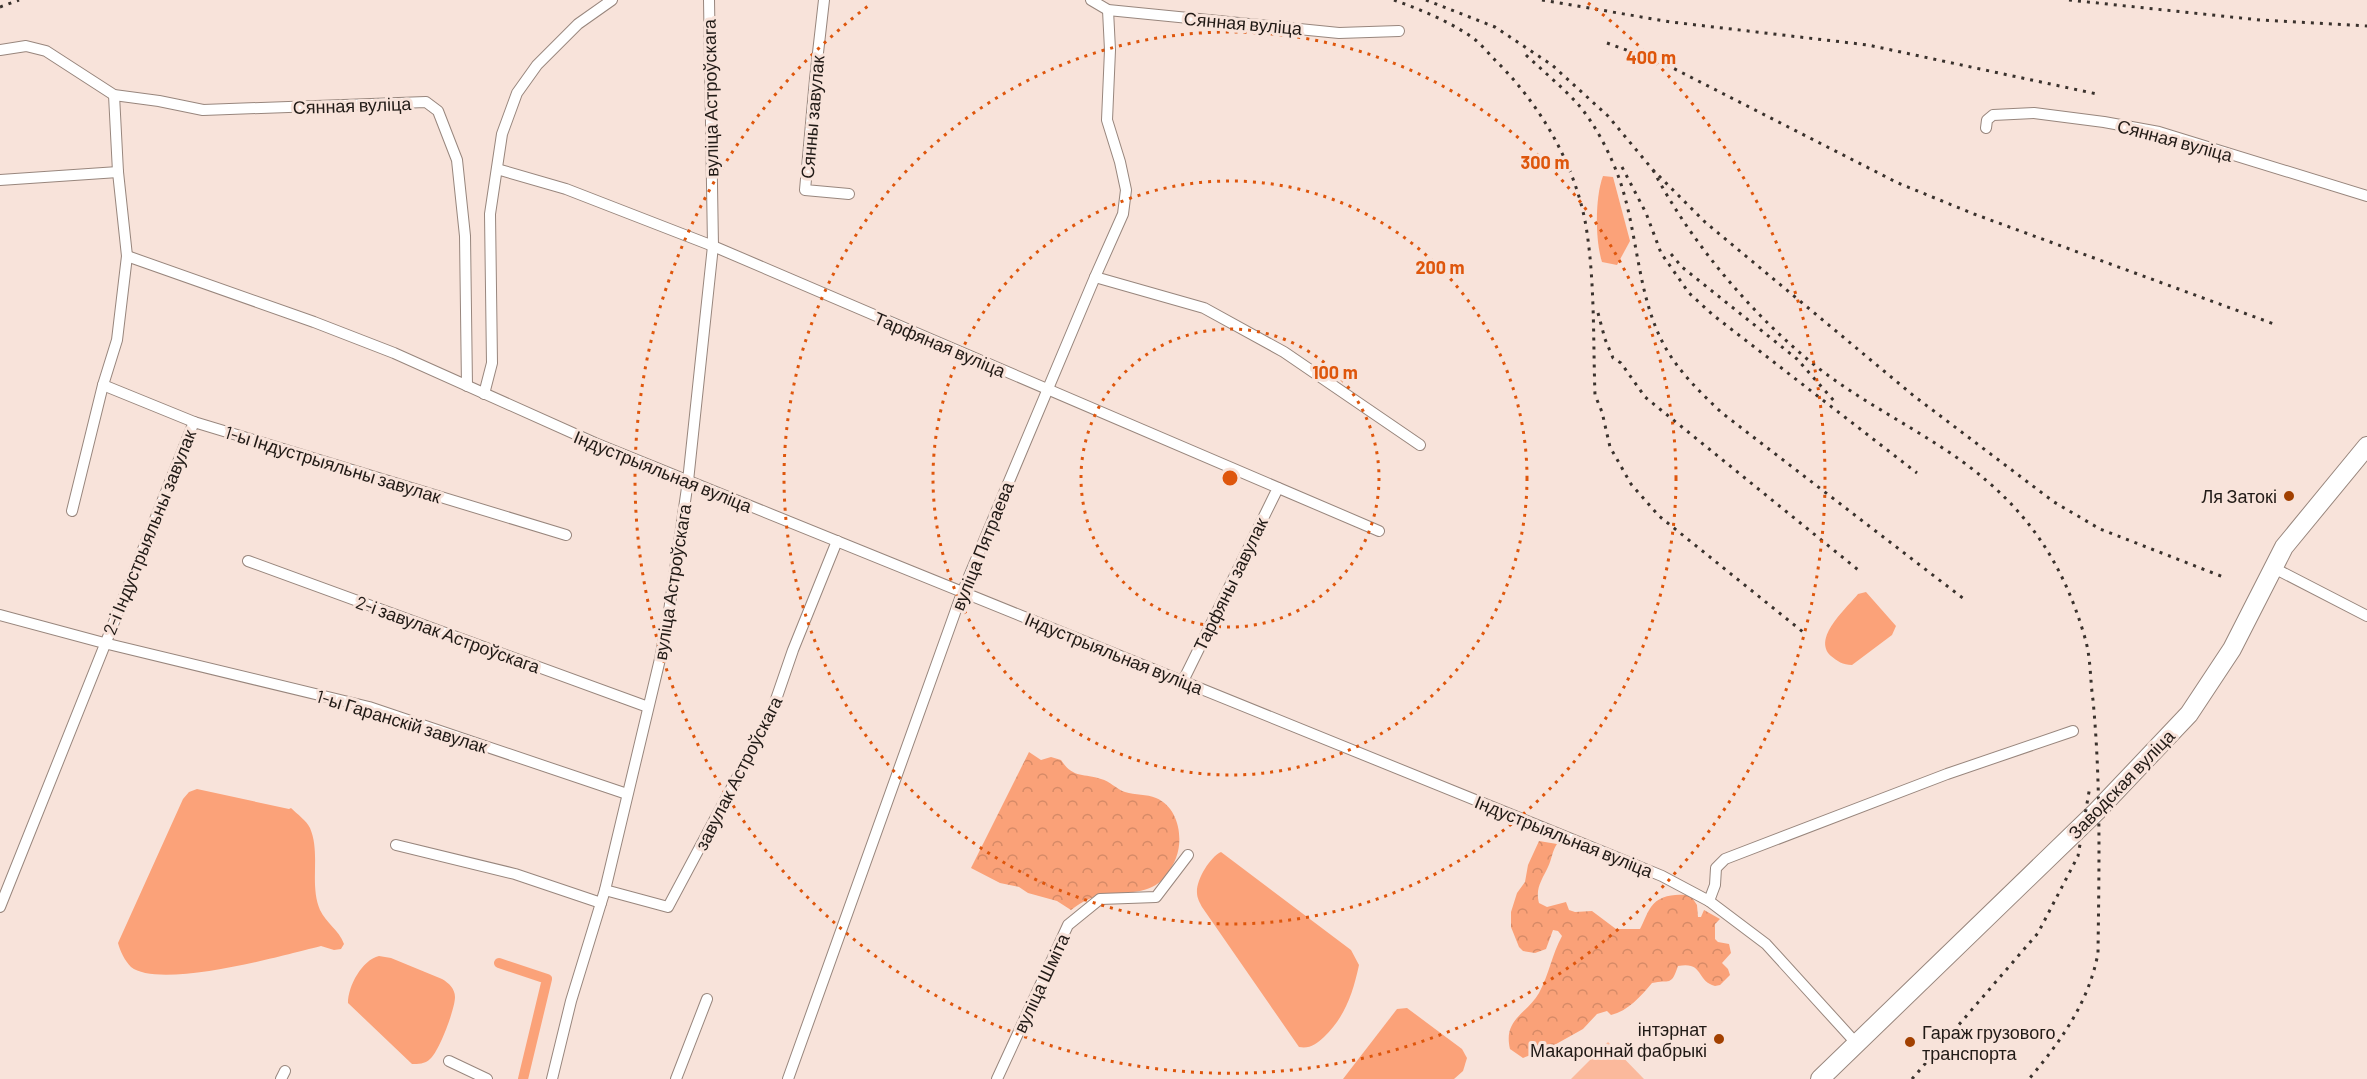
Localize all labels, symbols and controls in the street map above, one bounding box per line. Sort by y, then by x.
street label: Сянная вуліца [1183,7,1304,39]
street label: вуліца Астроўскага [698,18,722,177]
text: 400 m [1626,46,1676,68]
street label: Сянны завулак [796,54,828,180]
street label: Сянная вуліца [292,92,413,118]
street label: Сянная вуліца [2115,114,2236,166]
text: 300 m [1521,151,1569,173]
text: 200 m [1415,256,1465,278]
street label: Тарфяная вуліца [871,306,1010,382]
text: 100 m [1312,361,1358,383]
street label: 1-ы Індустрыяльны завулак [222,421,444,507]
street label: Індустрыяльная вуліца [571,425,756,517]
street label: 2-і Індустрыяльны завулак [98,426,200,638]
centre of rings [1220,468,1240,488]
street label: вуліца Пятраева [946,478,1018,613]
place label: Ля Затокі [2201,485,2277,507]
marker: Ля Затокі [2282,489,2296,503]
street label: вуліца Астроўскага [649,501,695,662]
street label: Тарфяны завулак [1188,514,1272,654]
street label: 2-і завулак Астроўскага [353,590,544,678]
street label: Індустрыяльная вуліца [1022,607,1207,699]
street label: 1-ы Гаранскій завулак [314,685,490,758]
street label: завулак Астроўскага [690,692,787,854]
street label: Заводская вуліца [2063,724,2179,843]
street label: Індустрыяльная вуліца [1472,790,1657,882]
street label: вуліца Шміта [1008,929,1074,1036]
place label: інтэрнат Макароннай фабрыкі [1530,1018,1707,1061]
place label: Гараж грузового транспорта [1922,1021,2055,1064]
marker: інтэрнат Макароннай фабрыкі [1712,1032,1726,1046]
marker: Гараж грузового транспорта [1903,1035,1917,1049]

